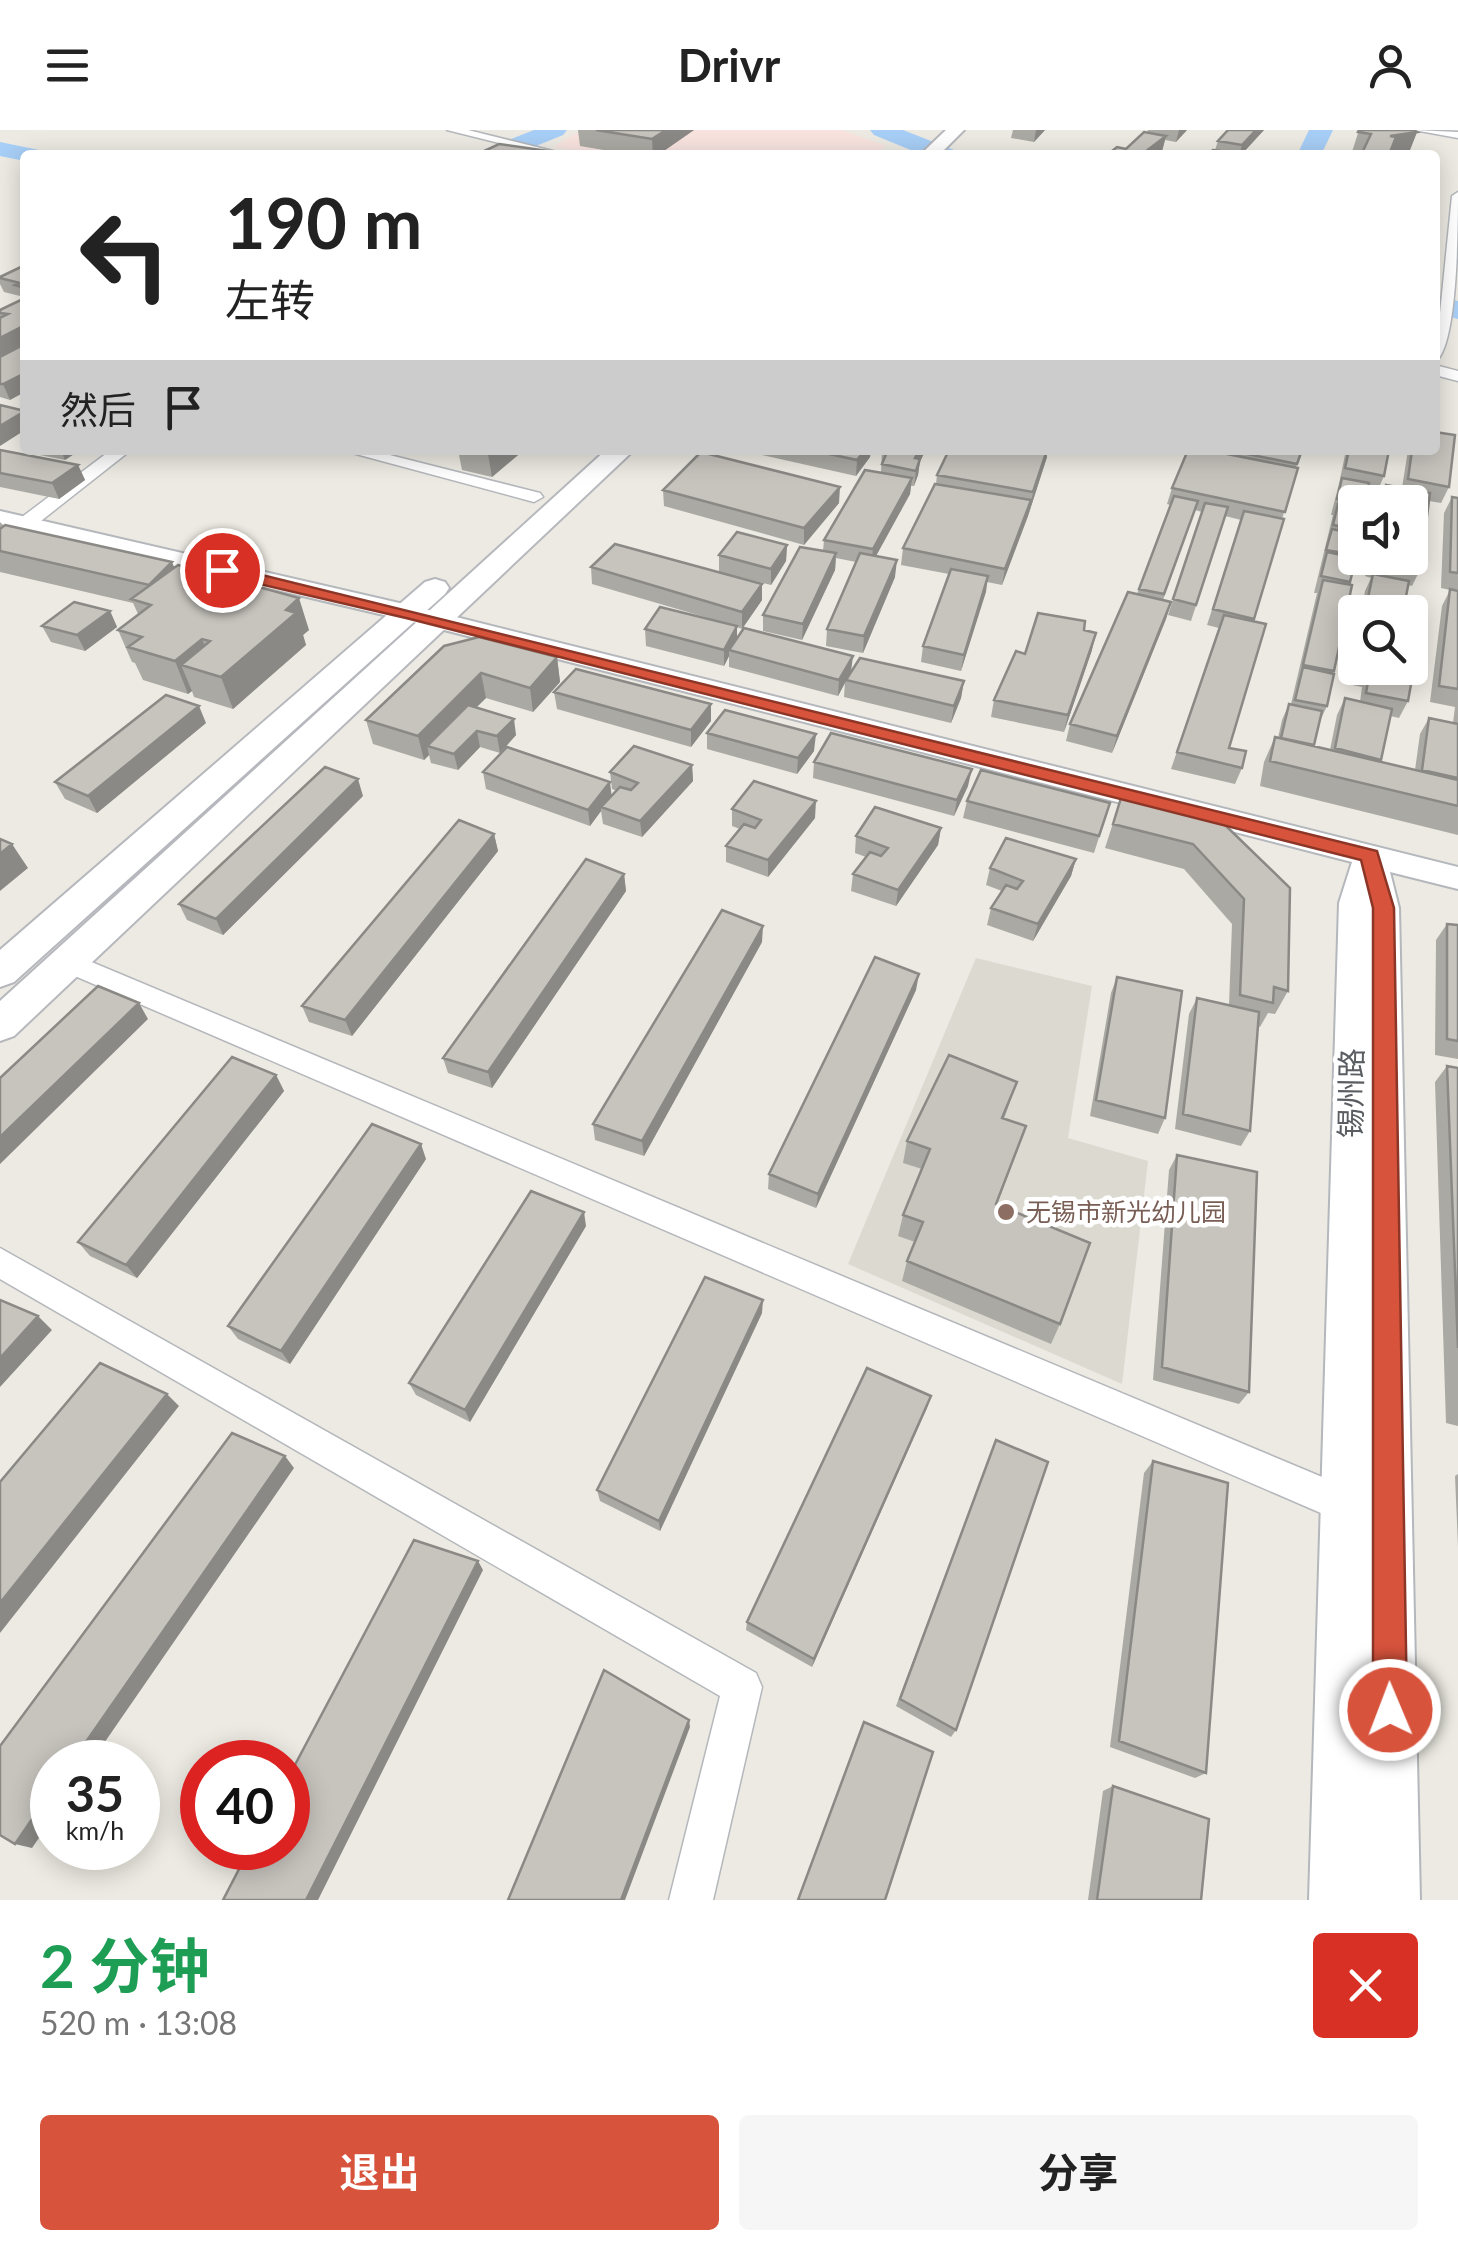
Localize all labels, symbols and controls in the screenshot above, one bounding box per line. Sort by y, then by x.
icon: menu [40,38,95,93]
text: Drivr [678,38,780,92]
icon: person [1363,38,1418,93]
text: 190 m [225,180,422,264]
icon: left [60,190,190,320]
text: 左转 [225,273,315,327]
icon: arrive [156,380,211,435]
text: 然后 [60,386,136,432]
map controls [1338,485,1428,685]
button: sound [1338,485,1428,575]
pin [180,528,265,613]
icon: arrive [195,543,250,598]
button: search [1338,595,1428,685]
street label: 锡州路 [1331,1048,1369,1138]
place label: 无锡市新光幼儿园 [1026,1196,1226,1226]
marker: 无锡市新光幼儿园 [995,1201,1017,1223]
position arrow [1338,1658,1442,1762]
speed limit sign: 40 [180,1740,310,1870]
text: 35 [66,1763,124,1823]
text: km/h [66,1815,124,1845]
text: 2 分钟 [40,1929,209,2001]
button: close [1313,1933,1418,2038]
text: 520 m · 13:08 [40,2003,237,2042]
button: 退出 [40,2115,719,2230]
button: 分享 [739,2115,1418,2230]

